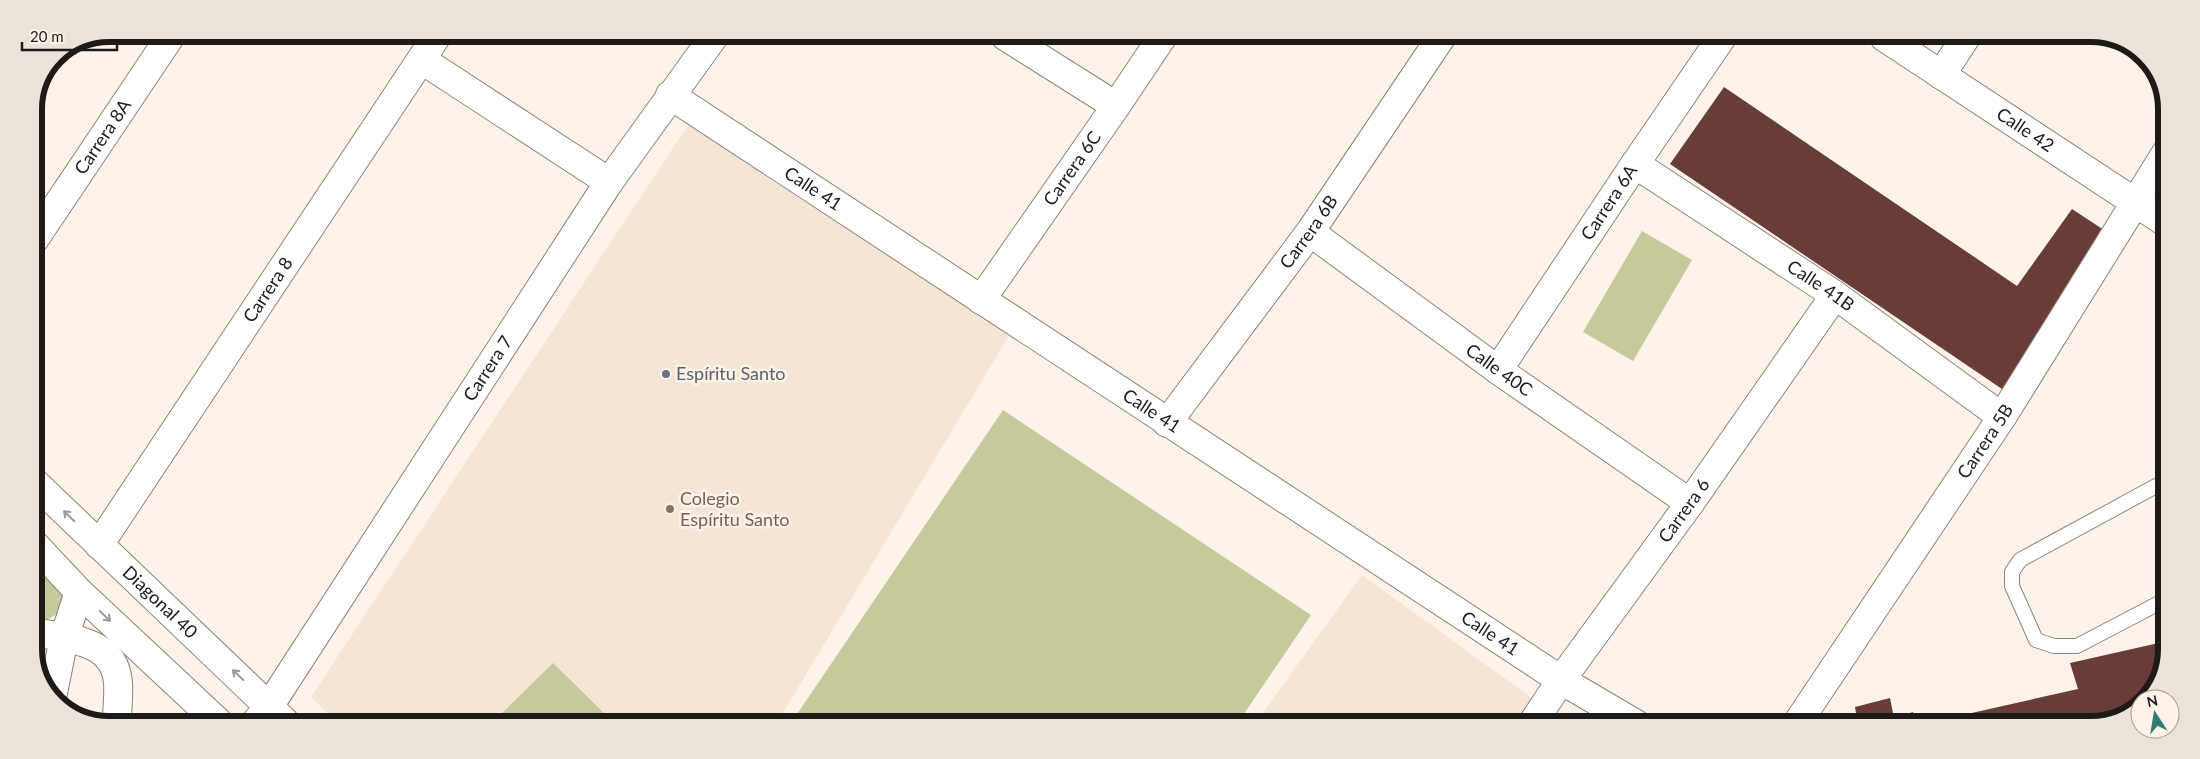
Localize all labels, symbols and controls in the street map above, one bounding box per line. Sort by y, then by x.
scale bar [22,20,118,52]
text: 20 m [30,27,64,45]
street label: Carrera 8A [69,94,136,178]
street label: Calle 42 [1993,102,2059,156]
street label: Carrera 6C [1038,127,1105,210]
street label: Carrera 6A [1576,160,1642,244]
street label: Calle 41 [780,161,846,215]
street label: Carrera 6B [1274,190,1342,273]
street label: Carrera 8 [238,253,297,326]
street label: Calle 41B [1783,255,1859,315]
street label: Carrera 7 [458,331,517,405]
street label: Calle 40C [1462,338,1537,400]
place label: Espíritu Santo [676,362,786,384]
marker: Espíritu Santo [660,368,672,380]
street label: Calle 41 [1119,383,1185,437]
street label: Carrera 5B [1952,400,2017,483]
street label: Carrera 6 [1653,474,1714,547]
place label: Colegio Espíritu Santo [680,487,790,530]
marker: Colegio Espíritu Santo [664,503,676,515]
one-way arrow [63,509,75,522]
street label: Diagonal 40 [119,561,202,642]
street label: Calle 41 [1458,606,1524,659]
one-way arrow [99,610,111,622]
one-way arrow [231,669,244,681]
north arrow [2130,689,2180,739]
text: N [2145,691,2159,710]

